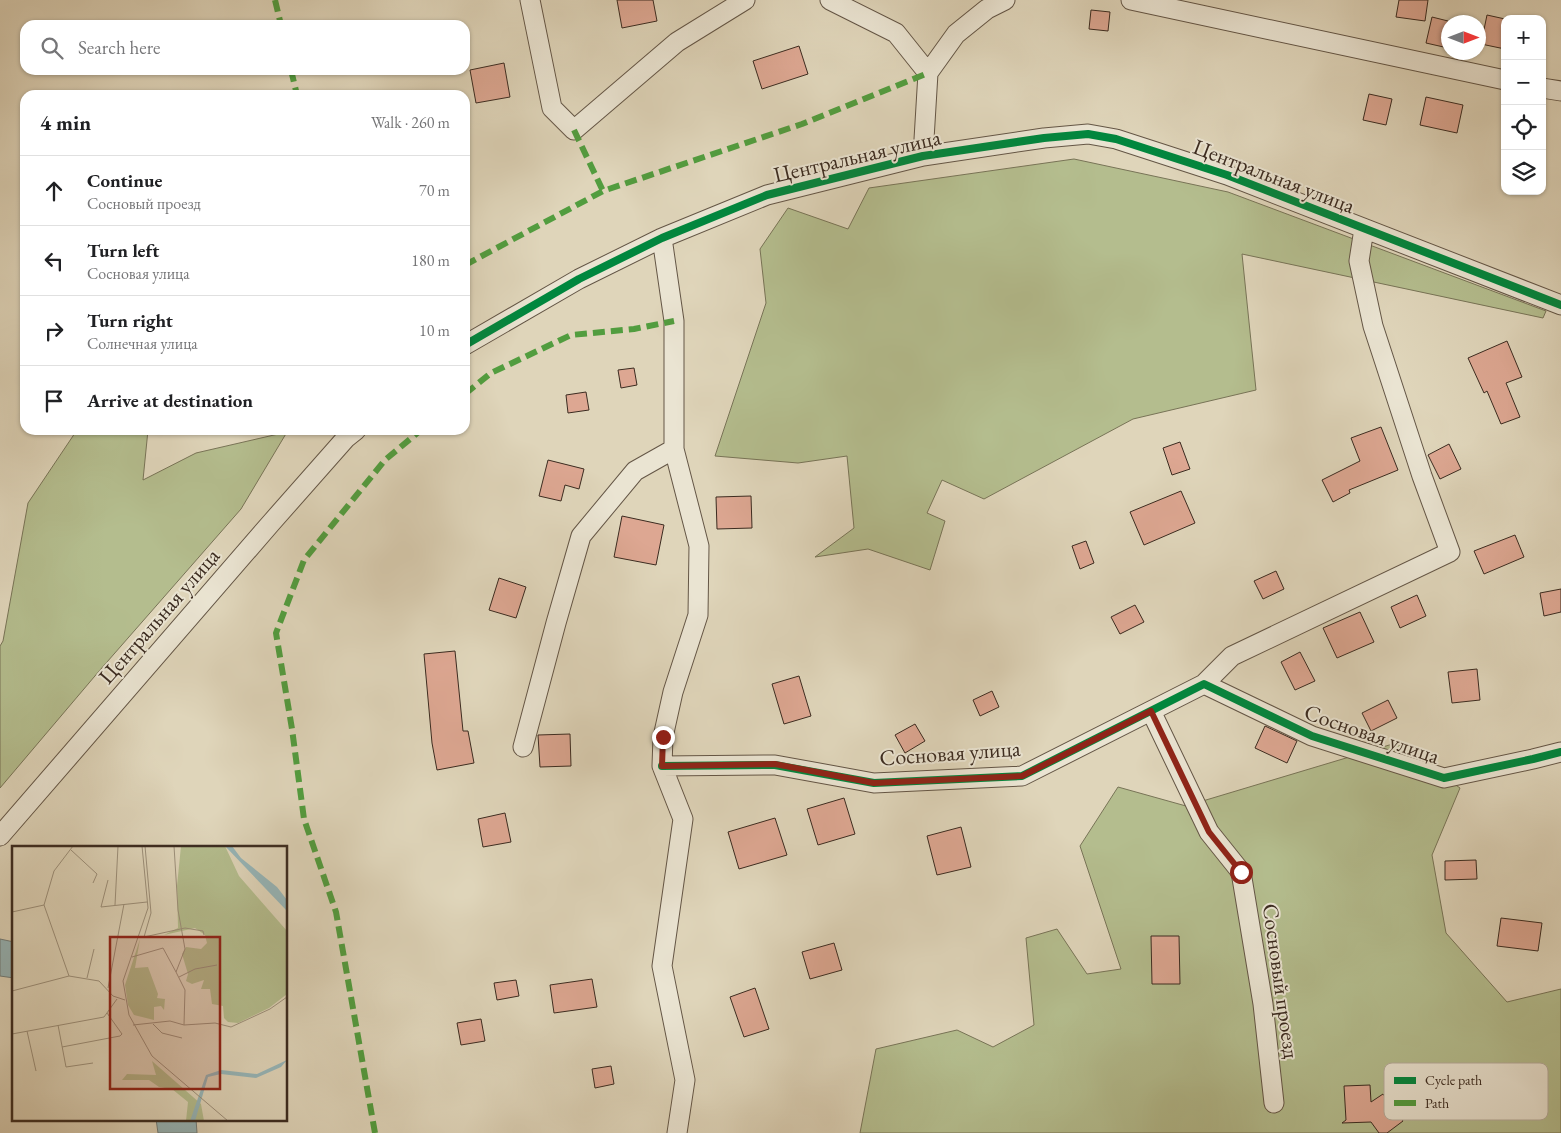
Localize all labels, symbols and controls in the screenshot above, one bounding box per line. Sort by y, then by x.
north arrow [1441,15,1486,60]
map controls [1501,15,1546,195]
button: + [1501,15,1546,60]
search box [20,20,470,75]
icon: search [38,34,66,62]
text: Search here [78,35,160,60]
button: − [1501,60,1546,105]
button: locate [1501,105,1546,150]
text: 4 min [40,109,91,136]
text: Walk · 260 m [371,112,450,133]
street label: Центральная улица [770,123,944,189]
street label: Центральная улица [1189,132,1359,220]
button: layers [1501,150,1546,195]
text: Continue [87,168,162,193]
icon: ahead [40,177,68,205]
text: 70 m [419,180,450,201]
text: Сосновый проезд [87,193,201,214]
text: Turn left [87,238,159,263]
icon: left [40,247,68,275]
text: 180 m [411,250,450,271]
text: Сосновая улица [87,263,190,284]
text: Turn right [87,308,173,333]
icon: right [40,317,68,345]
text: 10 m [419,320,450,341]
text: Солнечная улица [87,333,198,354]
icon: arrive [40,387,68,415]
text: Arrive at destination [87,388,253,413]
street label: Центральная улица [92,542,226,690]
street label: Сосновая улица [1301,697,1444,771]
route end [652,726,675,749]
street label: Сосновая улица [879,734,1022,772]
inset map [12,846,288,1120]
route start [1230,861,1253,884]
street label: Сосновый проезд [1256,902,1306,1060]
legend [1384,1063,1548,1120]
text: Cycle path [1425,1071,1482,1089]
text: Path [1425,1094,1449,1112]

